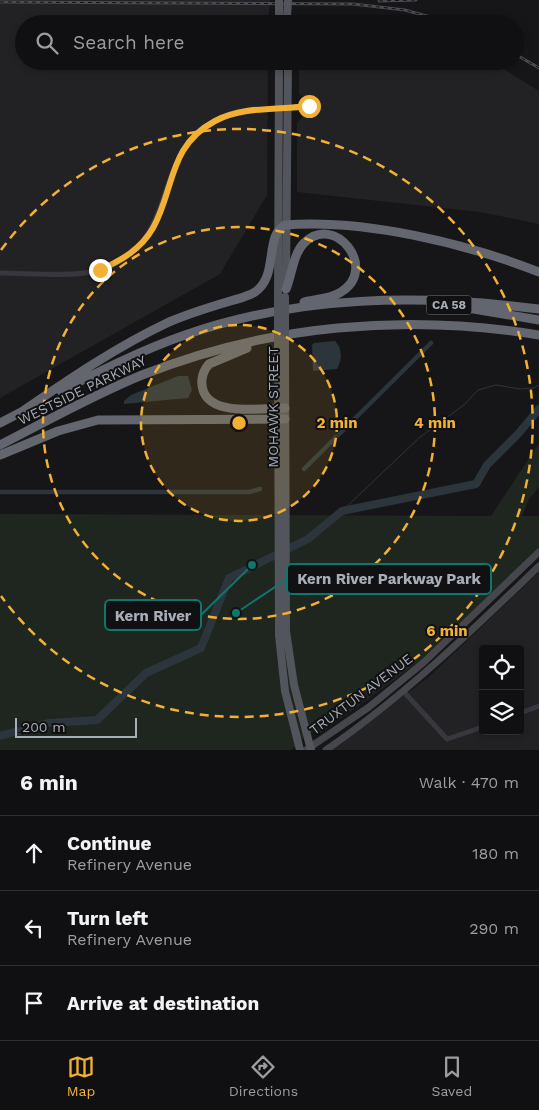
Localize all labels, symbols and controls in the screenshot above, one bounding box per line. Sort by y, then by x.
search box [15,15,524,70]
icon: search [33,29,61,57]
text: Search here [73,31,184,54]
route start [298,95,321,118]
route end [89,259,112,282]
road number: CA 58 [426,296,472,314]
street label: MOHAWK STREET [265,346,281,468]
street label: WESTSIDE PARKWAY [15,352,149,428]
centre of rings [230,414,248,432]
text: 2 min [316,414,358,432]
text: 4 min [414,414,456,432]
callout: Kern River Parkway Park [287,564,491,594]
text: Kern River Parkway Park [297,570,481,588]
callout: Kern River [105,600,201,630]
text: Kern River [115,607,192,625]
text: 6 min [426,622,468,640]
map controls [479,645,524,735]
button: locate [479,645,524,690]
street label: TRUXTUN AVENUE [306,650,416,738]
button: layers [479,690,524,735]
scale bar [15,715,138,738]
text: 200 m [22,719,66,735]
text: 6 min [20,770,78,795]
text: Walk · 470 m [419,773,519,792]
text: Continue [67,832,151,855]
icon: ahead [20,839,48,867]
text: 180 m [472,844,519,863]
text: Refinery Avenue [67,855,192,874]
text: Turn left [67,907,148,930]
icon: left [20,914,48,942]
text: 290 m [469,919,519,938]
text: Refinery Avenue [67,930,192,949]
icon: arrive [20,989,48,1017]
text: Arrive at destination [67,992,259,1015]
tab: Map [67,1053,95,1099]
tab: Directions [229,1053,298,1099]
tab: Saved [432,1053,472,1099]

